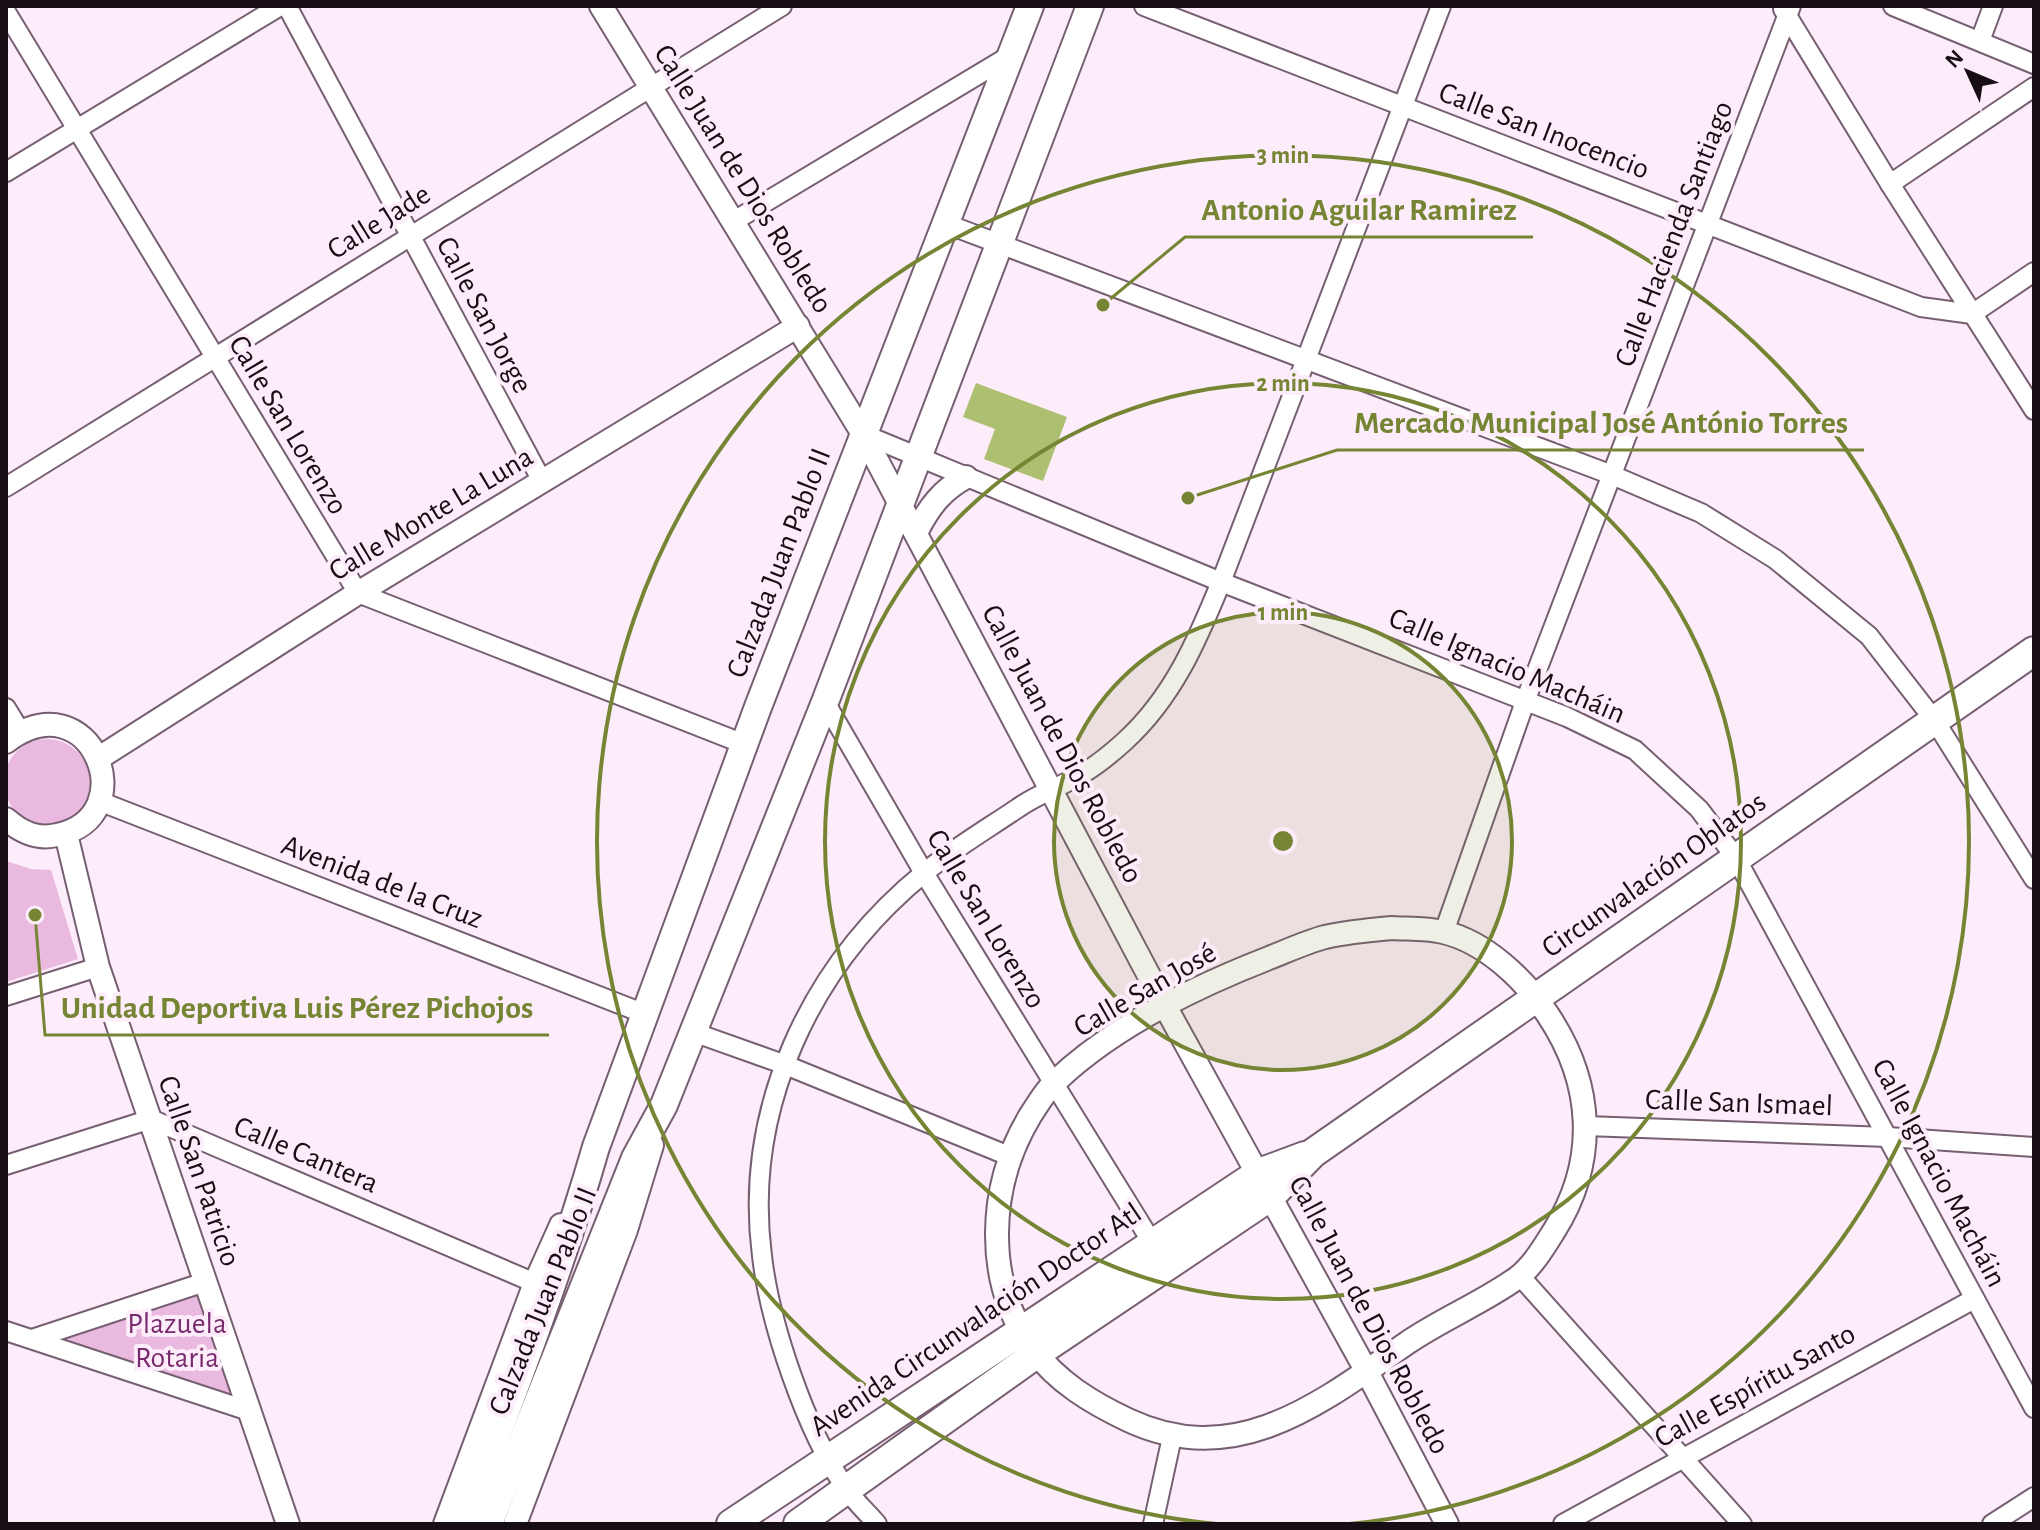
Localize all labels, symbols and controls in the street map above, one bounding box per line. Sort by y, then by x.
north arrow [1928,32,2008,112]
street label: Calle Juan de Dios Robledo [648,39,838,319]
text: N [1941,46,1968,72]
street label: Calle San Inocencio [1435,77,1653,185]
street label: Calle Hacienda Santiago [1609,97,1739,371]
text: 3 min [1257,144,1309,168]
street label: Calle Jade [322,179,436,265]
callout: Antonio Aguilar Ramirez [1185,181,1533,237]
text: Antonio Aguilar Ramirez [1201,194,1517,226]
street label: Calle San Jorge [430,232,538,398]
street label: Calle San Lorenzo [223,330,353,520]
text: 2 min [1256,372,1310,396]
callout: Mercado Municipal José António Torres [1337,394,1864,450]
text: Mercado Municipal José António Torres [1354,407,1848,439]
street label: Calle Monte La Luna [324,441,538,587]
street label: Calzada Juan Pablo II [721,444,837,682]
street label: Calle Juan de Dios Robledo [976,600,1148,888]
text: 1 min [1258,601,1308,625]
street label: Calle Ignacio Macháin [1384,603,1630,729]
street label: Circunvalación Oblatos [1537,787,1771,963]
street label: Calle San Lorenzo [921,824,1051,1014]
centre of rings [1269,827,1297,855]
street label: Avenida de la Cruz [277,830,487,934]
street label: Calle San José [1069,937,1221,1043]
callout: Unidad Deportiva Luis Pérez Pichojos [45,979,549,1035]
text: Unidad Deportiva Luis Pérez Pichojos [61,992,533,1024]
street label: Calle Ignacio Macháin [1866,1054,2012,1292]
street label: Calle San Patricio [152,1072,246,1270]
street label: Calle San Ismael [1644,1085,1834,1121]
street label: Calle Cantera [229,1111,383,1199]
street label: Calle Juan de Dios Robledo [1283,1171,1455,1459]
street label: Calzada Juan Pablo II [484,1183,602,1419]
street label: Avenida Circunvalación Doctor Atl [805,1198,1147,1442]
park label: Plazuela Rotaria [127,1309,227,1373]
street label: Calle Espíritu Santo [1650,1318,1860,1454]

